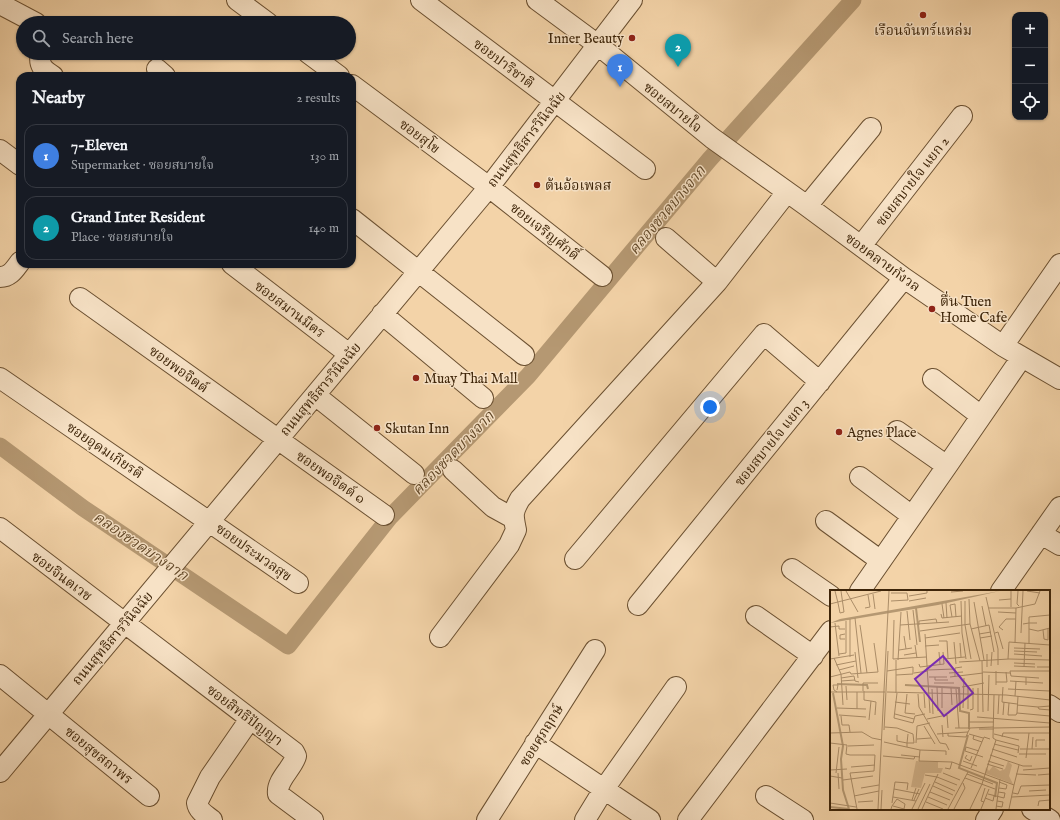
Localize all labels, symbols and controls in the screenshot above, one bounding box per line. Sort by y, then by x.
marker: เรือนจันทร์แหล่ม [918,10,928,20]
map controls [1012,12,1048,120]
button: + [1012,12,1048,48]
search box [16,16,356,60]
place label: เรือนจันทร์แหล่ม [874,21,972,40]
icon: search [30,27,52,49]
text: Search here [62,29,133,48]
place label: Inner Beauty [548,30,624,48]
marker: Inner Beauty [627,33,637,43]
pin: 2 [665,34,691,67]
street label: ซอยปาริชาติ [469,35,537,93]
button: − [1012,48,1048,84]
pin: 1 [607,54,633,87]
street label: ซอยสบายใจ [639,77,707,137]
button: locate [1012,84,1048,120]
text: Nearby [32,88,85,109]
street label: ถนนสุทธิสารวินิจฉัย [484,88,570,191]
text: 2 results [296,90,340,107]
street label: ซอยสุโข [395,114,445,158]
street label: ซอยสบายใจ แยก 2 [870,131,954,230]
text: 7-Eleven [71,136,128,155]
text: 1 [44,148,48,165]
text: 130 m [310,148,339,165]
text: Supermarket · ซอยสบายใจ [71,157,214,174]
water label: คลองชวดบางจาก [625,161,711,259]
place label: ต้นอ้อเพลส [545,177,612,195]
marker: ต้นอ้อเพลส [532,180,542,190]
street label: ซอยเจริญศักดิ์ [506,198,585,265]
text: Grand Inter Resident [71,208,205,227]
text: 2 [43,220,49,237]
text: 140 m [309,220,339,237]
text: Place · ซอยสบายใจ [71,229,173,246]
street label: ซอยคลายกังวล [841,229,924,296]
street label: ซอยสมานมิตร [250,277,328,342]
place label: ตื่น Tuen Home Cafe [940,291,1008,327]
marker: ตื่น Tuen Home Cafe [927,304,937,314]
street label: ถนนสุทธิสารวินิจฉัย [276,339,365,440]
street label: ซอยพอจิตต์ [145,341,212,397]
place label: Muay Thai Mall [424,370,518,388]
marker: Muay Thai Mall [411,373,421,383]
street label: ซอยสบายใจ แยก 3 [729,394,813,490]
your location [700,397,720,417]
water label: คลองชวดบางจาก [408,407,499,500]
street label: ซอยอุดมเกียรติ [63,419,146,483]
place label: Skutan Inn [385,420,450,438]
marker: Skutan Inn [372,423,382,433]
place label: Agnes Place [846,424,917,442]
marker: Agnes Place [834,427,844,437]
street label: ซอยพอจิตต์ ๑ [292,446,369,508]
water label: คลองชวดบางจาก [90,508,192,586]
street label: ซอยประมวลสุข [212,520,295,586]
street label: ซอยจินตเวช [27,548,95,605]
street label: ถนนสุทธิสารวินิจฉัย [68,588,157,689]
inset map [830,590,1050,810]
street label: ซอยสิทธิปัญญา [203,681,286,750]
street label: ซอยศุภฤกษ์ [515,700,568,770]
street label: ซอยสุขสถาพร [61,723,136,789]

